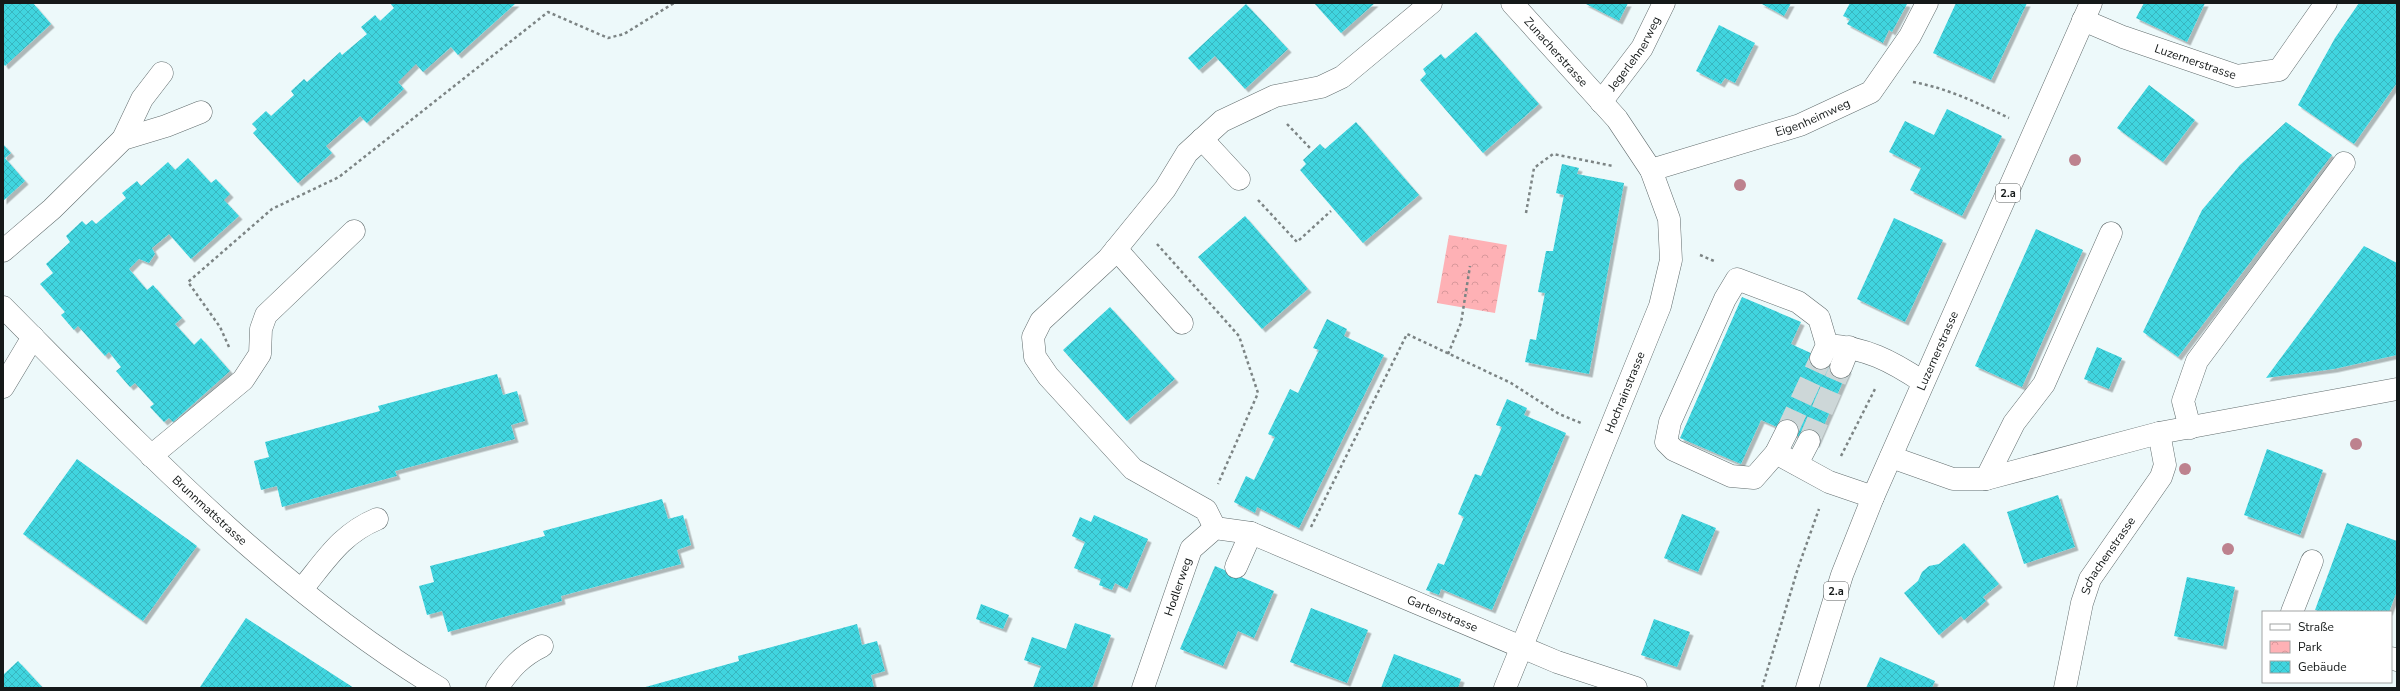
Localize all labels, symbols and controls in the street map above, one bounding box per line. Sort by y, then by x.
street label: Zunacherstrasse [1521,14,1591,90]
street label: Jegerlehnerweg [1604,14,1664,95]
street label: Luzernerstrasse [2153,40,2238,83]
street label: Eigenheimweg [1773,95,1853,140]
road number: 2.a [1996,184,2020,202]
street label: Luzernerstrasse [1913,309,1962,393]
street label: Hochrainstrasse [1601,349,1649,436]
street label: Brunnmattstrasse [169,472,250,549]
street label: Schachenstrasse [2077,514,2139,597]
street label: Hodlerweg [1160,556,1195,618]
road number: 2.a [1824,582,1848,600]
street label: Gartenstrasse [1404,592,1480,636]
legend [2262,611,2392,683]
text: Straße [2298,619,2334,635]
text: Park [2298,639,2323,655]
text: Gebäude [2298,659,2347,675]

